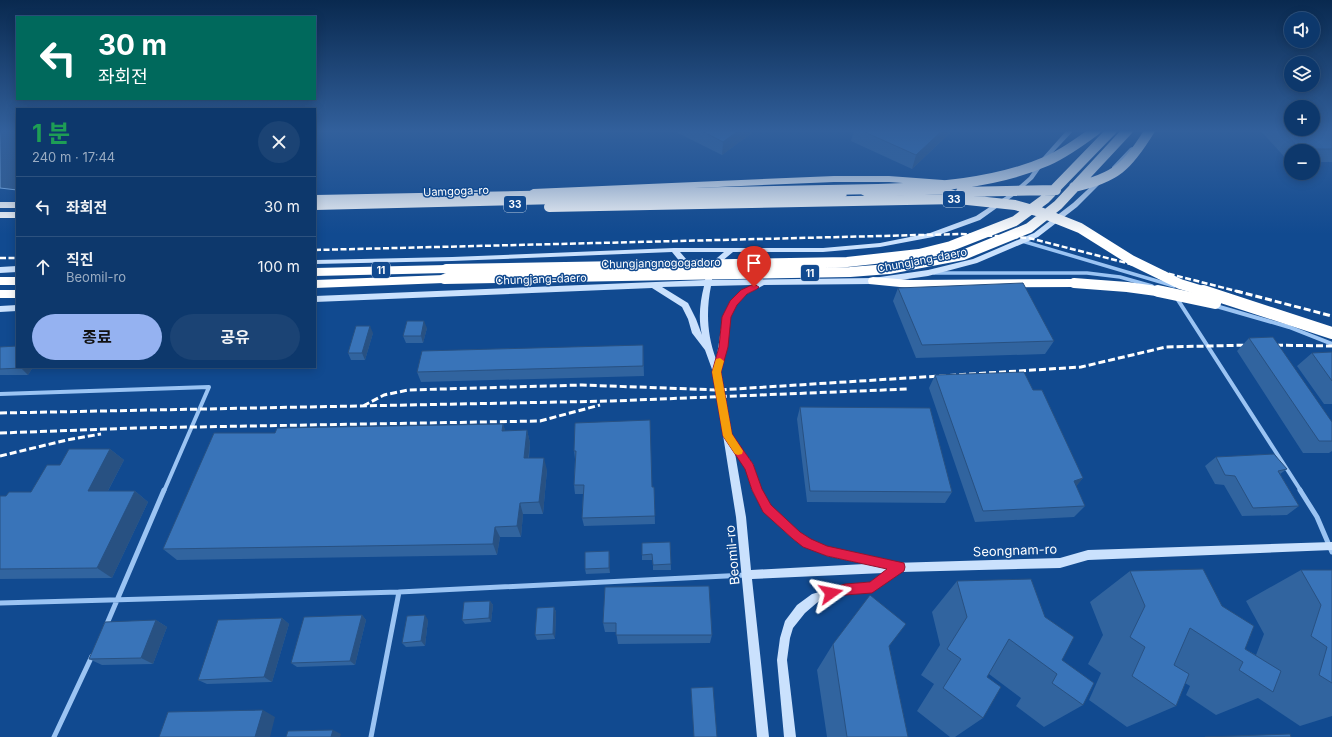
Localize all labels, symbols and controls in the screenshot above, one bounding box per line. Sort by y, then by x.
map controls [1284,12,1320,180]
button: sound [1284,12,1320,48]
text: 30 m [98,28,167,62]
icon: left [32,32,84,84]
button: layers [1284,56,1320,92]
text: 좌회전 [98,66,148,87]
button: + [1284,100,1320,136]
text: 1 분 [32,119,70,148]
button: close [258,121,300,163]
button: − [1284,144,1320,180]
text: 240 m · 17:44 [32,149,115,165]
street label: Uamgoga-ro [423,183,490,199]
road number: 33 [943,191,965,207]
icon: left [32,196,54,218]
road number: 33 [504,196,526,212]
text: 30 m [264,197,300,216]
text: 좌회전 [66,198,107,217]
street label: Chungjang-daero [876,244,969,276]
pin [737,246,771,287]
text: 직진 [66,250,94,269]
icon: arrive [743,252,765,274]
street label: Chungjangnogogadoro [601,255,721,271]
icon: ahead [32,256,54,278]
text: 100 m [258,257,300,276]
road number: 11 [372,262,390,278]
road number: 11 [801,265,819,281]
text: Beomil-ro [66,269,126,285]
street label: Chungjang-daero [495,270,587,288]
button: 종료 [32,314,162,360]
button: 공유 [170,314,300,360]
street label: Beomil-ro [721,524,743,586]
street label: Seongnam-ro [973,541,1058,559]
position arrow [810,572,852,614]

